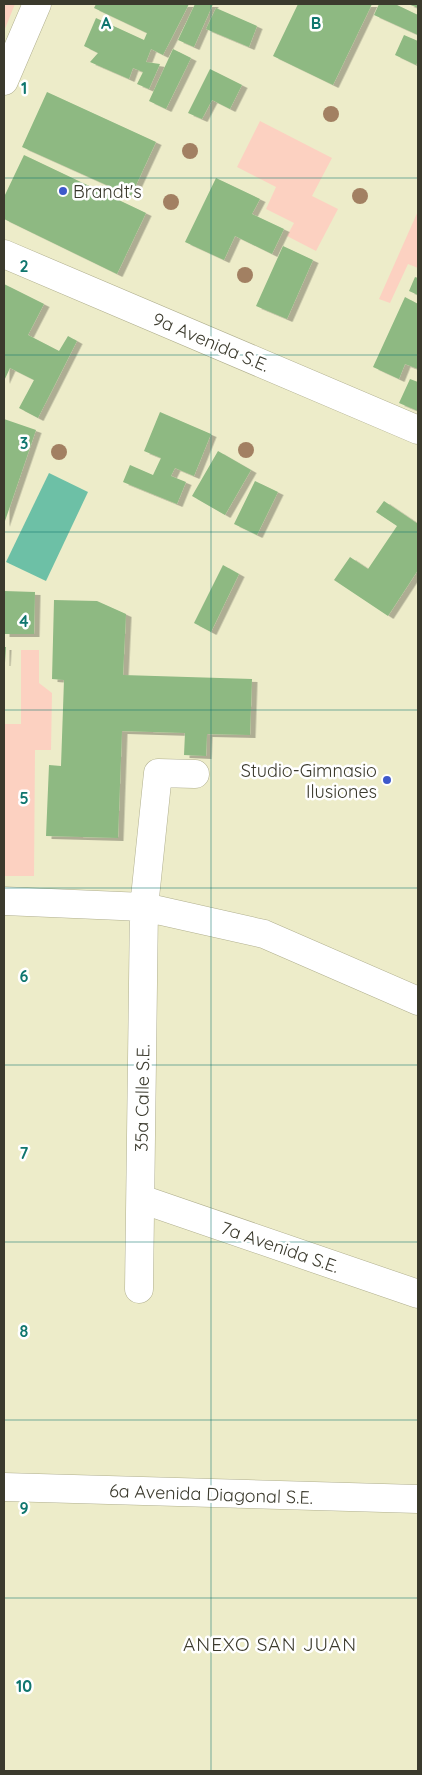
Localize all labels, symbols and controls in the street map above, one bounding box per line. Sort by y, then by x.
text: A [101,13,112,33]
text: B [311,13,321,33]
text: 1 [21,78,27,98]
place label: Brandt's [73,180,142,203]
marker: Brandt's [57,185,69,197]
text: 2 [19,256,29,276]
street label: 9a Avenida S.E. [149,307,273,377]
text: 3 [20,433,28,453]
text: 4 [19,611,29,631]
place label: Studio-Gimnasio Ilusiones [241,759,377,803]
marker: Studio-Gimnasio Ilusiones [381,774,393,786]
text: 5 [19,788,29,808]
text: 6 [20,966,29,986]
street label: 35a Calle S.E. [130,1044,154,1152]
text: 7 [20,1143,29,1163]
street label: 7a Avenida S.E. [218,1216,342,1278]
text: 8 [20,1321,29,1341]
street label: 6a Avenida Diagonal S.E. [109,1479,313,1509]
text: 9 [19,1498,29,1518]
district label: ANEXO SAN JUAN [183,1632,357,1656]
text: 10 [16,1676,32,1696]

